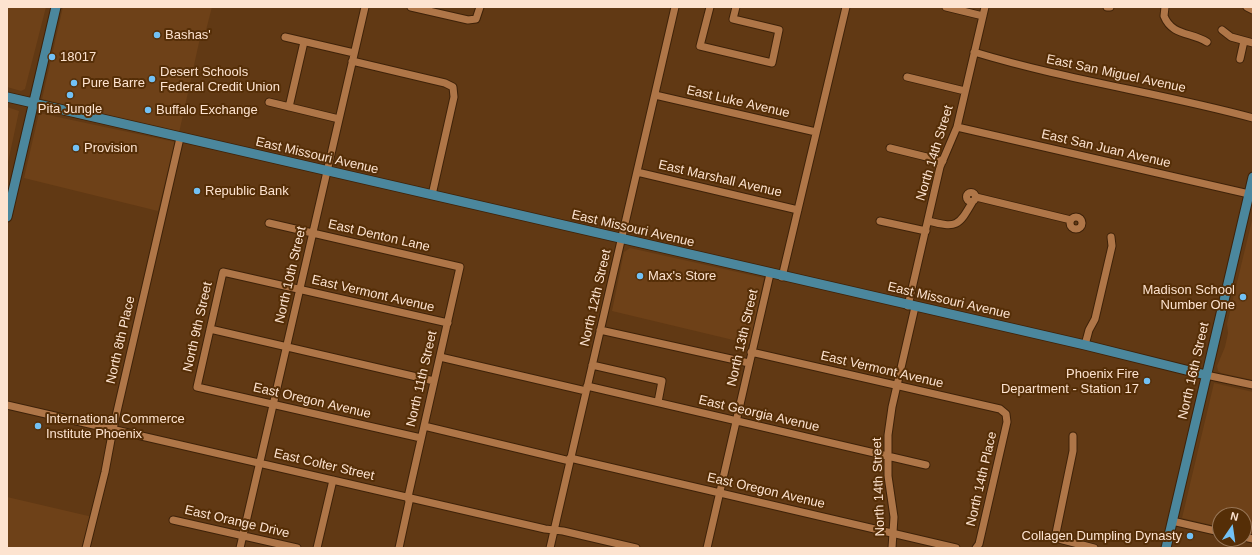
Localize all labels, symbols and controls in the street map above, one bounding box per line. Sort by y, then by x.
place label: Bashas' [165,27,211,43]
marker: Bashas' [152,30,162,40]
place label: 18017 [60,49,96,65]
marker: 18017 [47,52,57,62]
street label: East San Miguel Avenue [1045,52,1187,96]
place label: Desert Schools Federal Credit Union [160,64,280,95]
marker: Desert Schools Federal Credit Union [147,74,157,84]
place label: Pure Barre [82,75,145,91]
marker: Pure Barre [69,78,79,88]
street label: East Luke Avenue [685,83,791,121]
marker: Pita Jungle [65,90,75,100]
place label: Pita Jungle [38,101,102,117]
place label: Buffalo Exchange [156,102,258,118]
street label: North 14th Street [913,103,957,203]
marker: Buffalo Exchange [143,105,153,115]
street label: East San Juan Avenue [1040,127,1172,171]
street label: East Missouri Avenue [254,134,380,178]
place label: Provision [84,140,137,156]
marker: Provision [71,143,81,153]
street label: East Marshall Avenue [657,157,783,201]
place label: Republic Bank [205,183,289,199]
marker: Republic Bank [192,186,202,196]
street label: East Missouri Avenue [570,207,696,251]
street label: East Denton Lane [327,217,431,255]
street label: North 10th Street [272,225,310,325]
street label: North 12th Street [577,248,615,348]
place label: Max's Store [648,268,716,284]
marker: Max's Store [635,271,645,281]
street label: East Vermont Avenue [310,272,436,316]
street label: East Missouri Avenue [886,279,1012,323]
street label: North 9th Street [180,281,216,373]
place label: Madison School Number One [1143,282,1235,313]
street label: North 13th Street [724,288,762,388]
marker: Madison School Number One [1238,292,1248,302]
street label: North 8th Place [103,295,139,385]
street label: North 16th Street [1175,321,1213,421]
street label: North 11th Street [403,329,441,429]
street label: East Vermont Avenue [819,348,945,392]
place label: Phoenix Fire Department - Station 17 [1001,366,1139,397]
marker: Phoenix Fire Department - Station 17 [1142,376,1152,386]
street label: East Oregon Avenue [252,380,372,422]
street label: East Georgia Avenue [697,393,821,435]
place label: International Commerce Institute Phoenix [46,411,185,442]
marker: International Commerce Institute Phoenix [33,421,43,431]
street label: North 14th Place [964,430,1000,528]
street label: North 14th Street [869,437,889,537]
street label: East Colter Street [272,446,376,484]
street label: East Oregon Avenue [706,470,826,512]
street label: East Orange Drive [183,502,291,542]
north arrow [1212,507,1252,547]
text: N [1229,510,1240,523]
place label: Collagen Dumpling Dynasty [1022,528,1182,544]
marker: Collagen Dumpling Dynasty [1185,531,1195,541]

